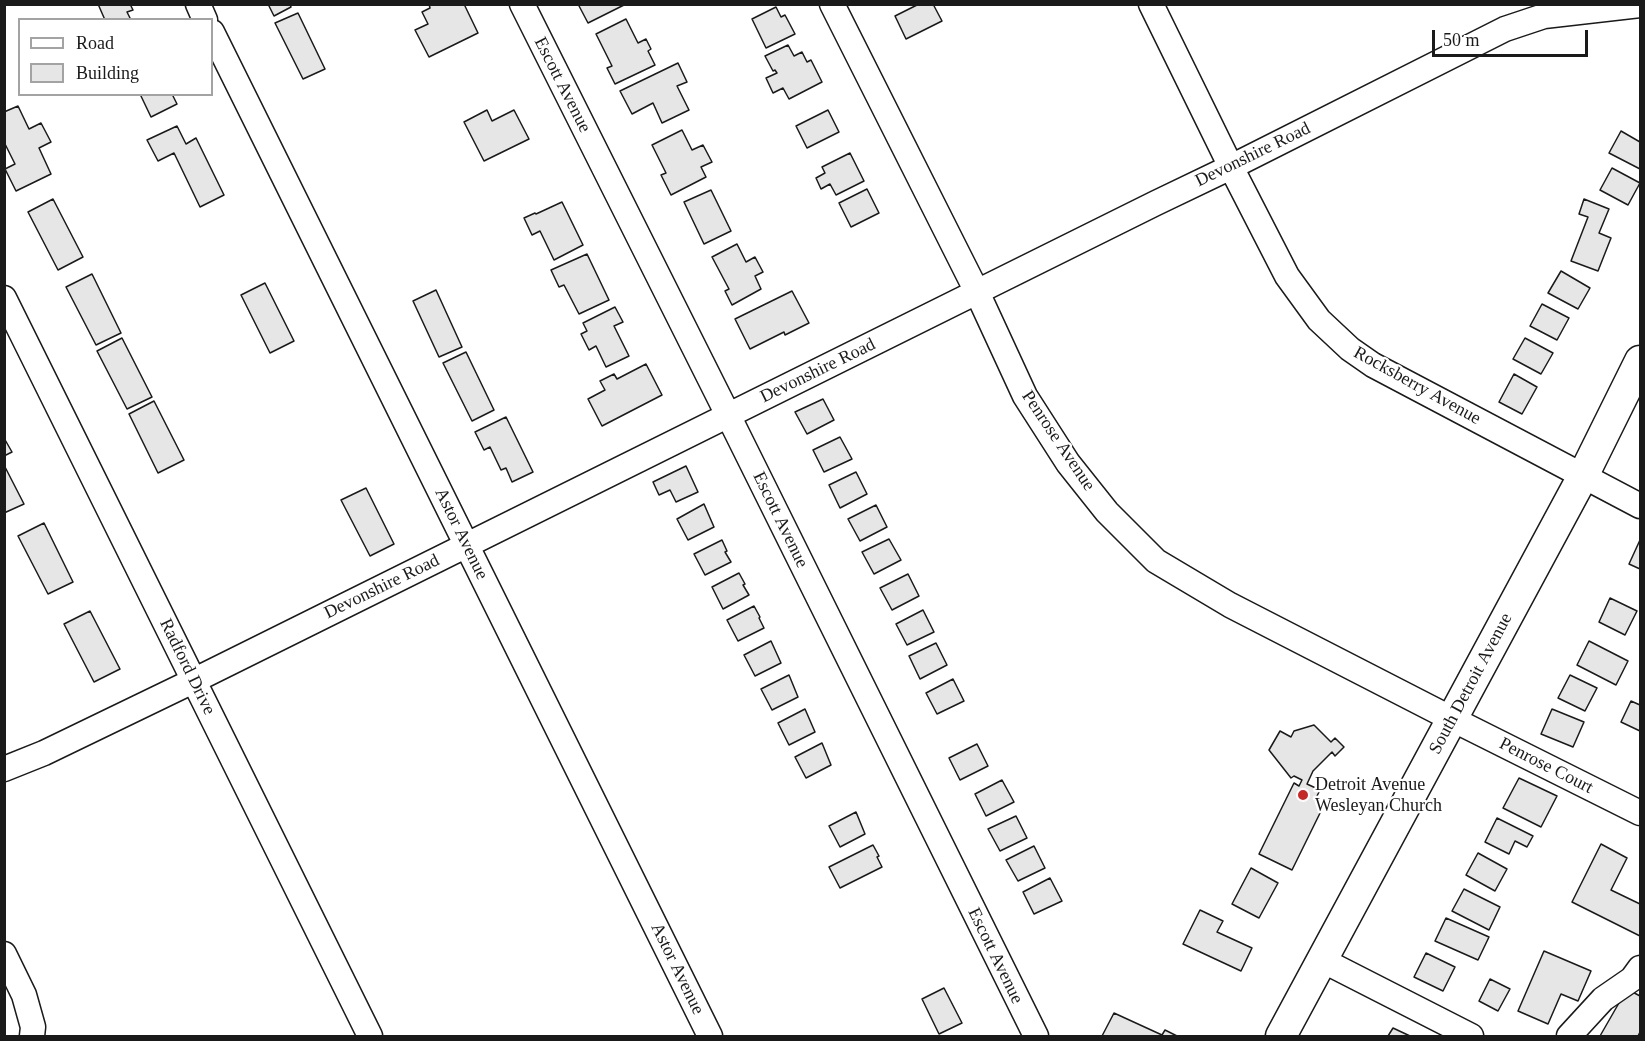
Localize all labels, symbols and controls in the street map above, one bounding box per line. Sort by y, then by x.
legend [18,18,213,96]
scale bar [1435,18,1591,56]
text: 50 m [1443,30,1480,50]
text: Road [76,33,114,53]
street label: Escott Avenue [529,34,595,136]
text: Building [76,63,139,83]
street label: Devonshire Road [1192,118,1314,192]
street label: Devonshire Road [757,334,879,408]
street label: Rocksberry Avenue [1350,342,1484,430]
street label: Penrose Avenue [1017,387,1099,495]
street label: Escott Avenue [747,468,813,572]
street label: Astor Avenue [430,485,492,583]
street label: Devonshire Road [321,550,443,624]
street label: South Detroit Avenue [1425,610,1517,758]
street label: Radford Drive [154,615,220,719]
street label: Penrose Court [1495,733,1597,799]
place label: Detroit Avenue Wesleyan Church [1315,774,1442,816]
marker: Detroit Avenue Wesleyan Church [1296,788,1310,802]
street label: Escott Avenue [962,904,1028,1008]
street label: Astor Avenue [646,920,708,1018]

